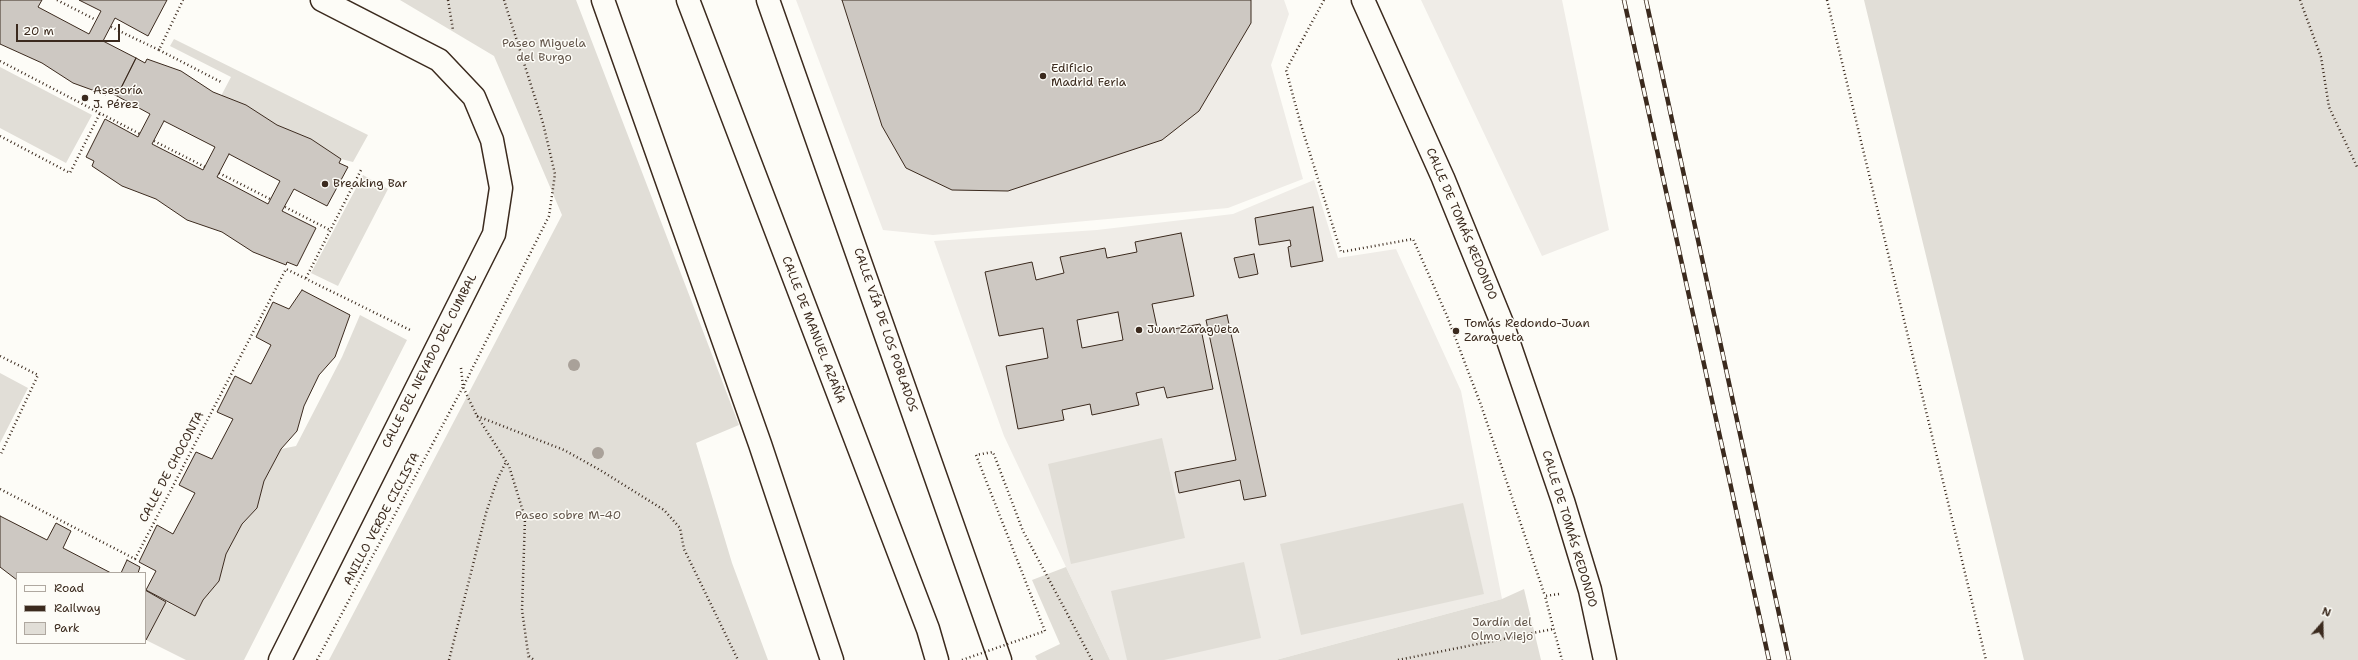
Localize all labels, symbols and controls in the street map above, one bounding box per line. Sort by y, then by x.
scale bar [18,16,122,42]
text: 20 m [23,23,54,39]
park label: Paseo Miguela del Burgo [502,37,586,65]
place label: Edificio Madrid Feria [1051,62,1126,90]
marker: Edificio Madrid Feria [1038,71,1048,81]
place label: Asesoría J. Pérez [93,84,143,112]
marker: Asesoría J. Pérez [80,93,90,103]
street label: CALLE DE TOMÁS REDONDO [1422,146,1500,302]
place label: Breaking Bar [333,177,408,191]
marker: Breaking Bar [320,179,330,189]
street label: CALLE VÍA DE LOS POBLADOS [850,246,920,414]
street label: CALLE DE MANUEL AZAÑA [778,254,848,406]
street label: CALLE DEL NEVADO DEL CUMBAL [380,271,480,451]
place label: Tomás Redondo-Juan Zaragueta [1464,317,1590,345]
place label: Juan Zaragüeta [1147,323,1239,337]
marker: Juan Zaragüeta [1134,325,1144,335]
marker: Tomás Redondo-Juan Zaragueta [1451,326,1461,336]
street label: CALLE DE CHOCONTA [137,409,207,525]
street label: CALLE DE TOMÁS REDONDO [1538,449,1600,609]
street label: ANILLO VERDE CICLISTA [341,450,423,588]
park label: Paseo sobre M-40 [515,509,621,523]
legend [16,572,146,644]
text: Road [54,580,84,596]
text: Railway [54,600,101,616]
north arrow [2302,604,2342,644]
text: N [2320,604,2333,621]
park label: Jardín del Olmo Viejo [1471,616,1533,644]
text: Park [54,620,80,636]

